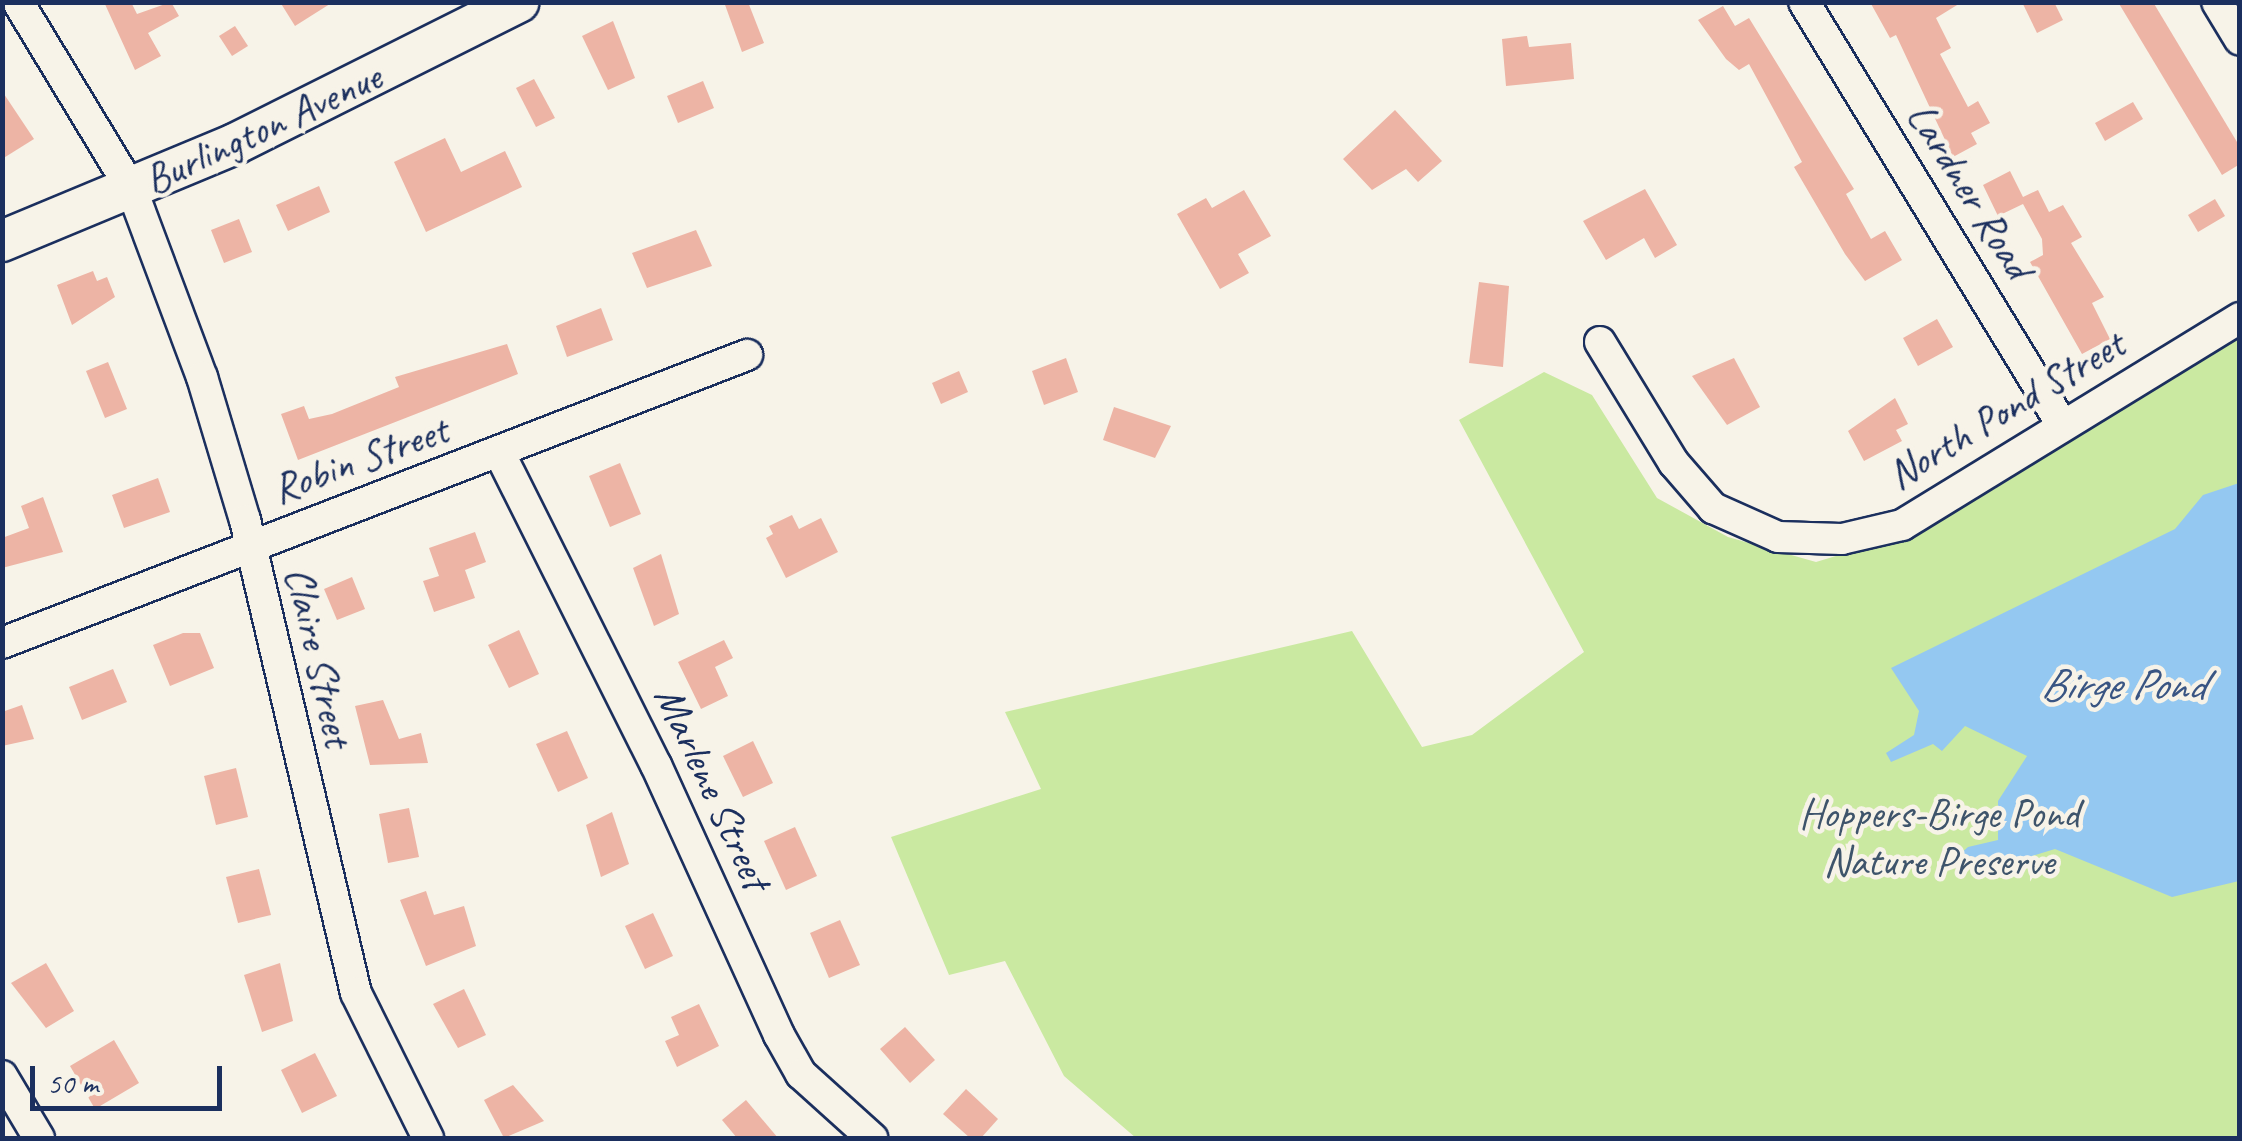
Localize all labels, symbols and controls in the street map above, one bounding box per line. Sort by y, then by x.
street label: Burlington Avenue [137,52,389,206]
street label: Lardner Road [1896,95,2042,287]
street label: North Pond Street [1878,319,2134,501]
street label: Robin Street [265,405,455,515]
street label: Claire Street [273,562,363,752]
water label: Birge Pond [2040,658,2204,712]
street label: Marlene Street [643,678,781,898]
park label: Hoppers-Birge Pond Nature Preserve [1799,789,2079,888]
scale bar [35,1046,228,1108]
text: 50 m [47,1064,98,1102]

